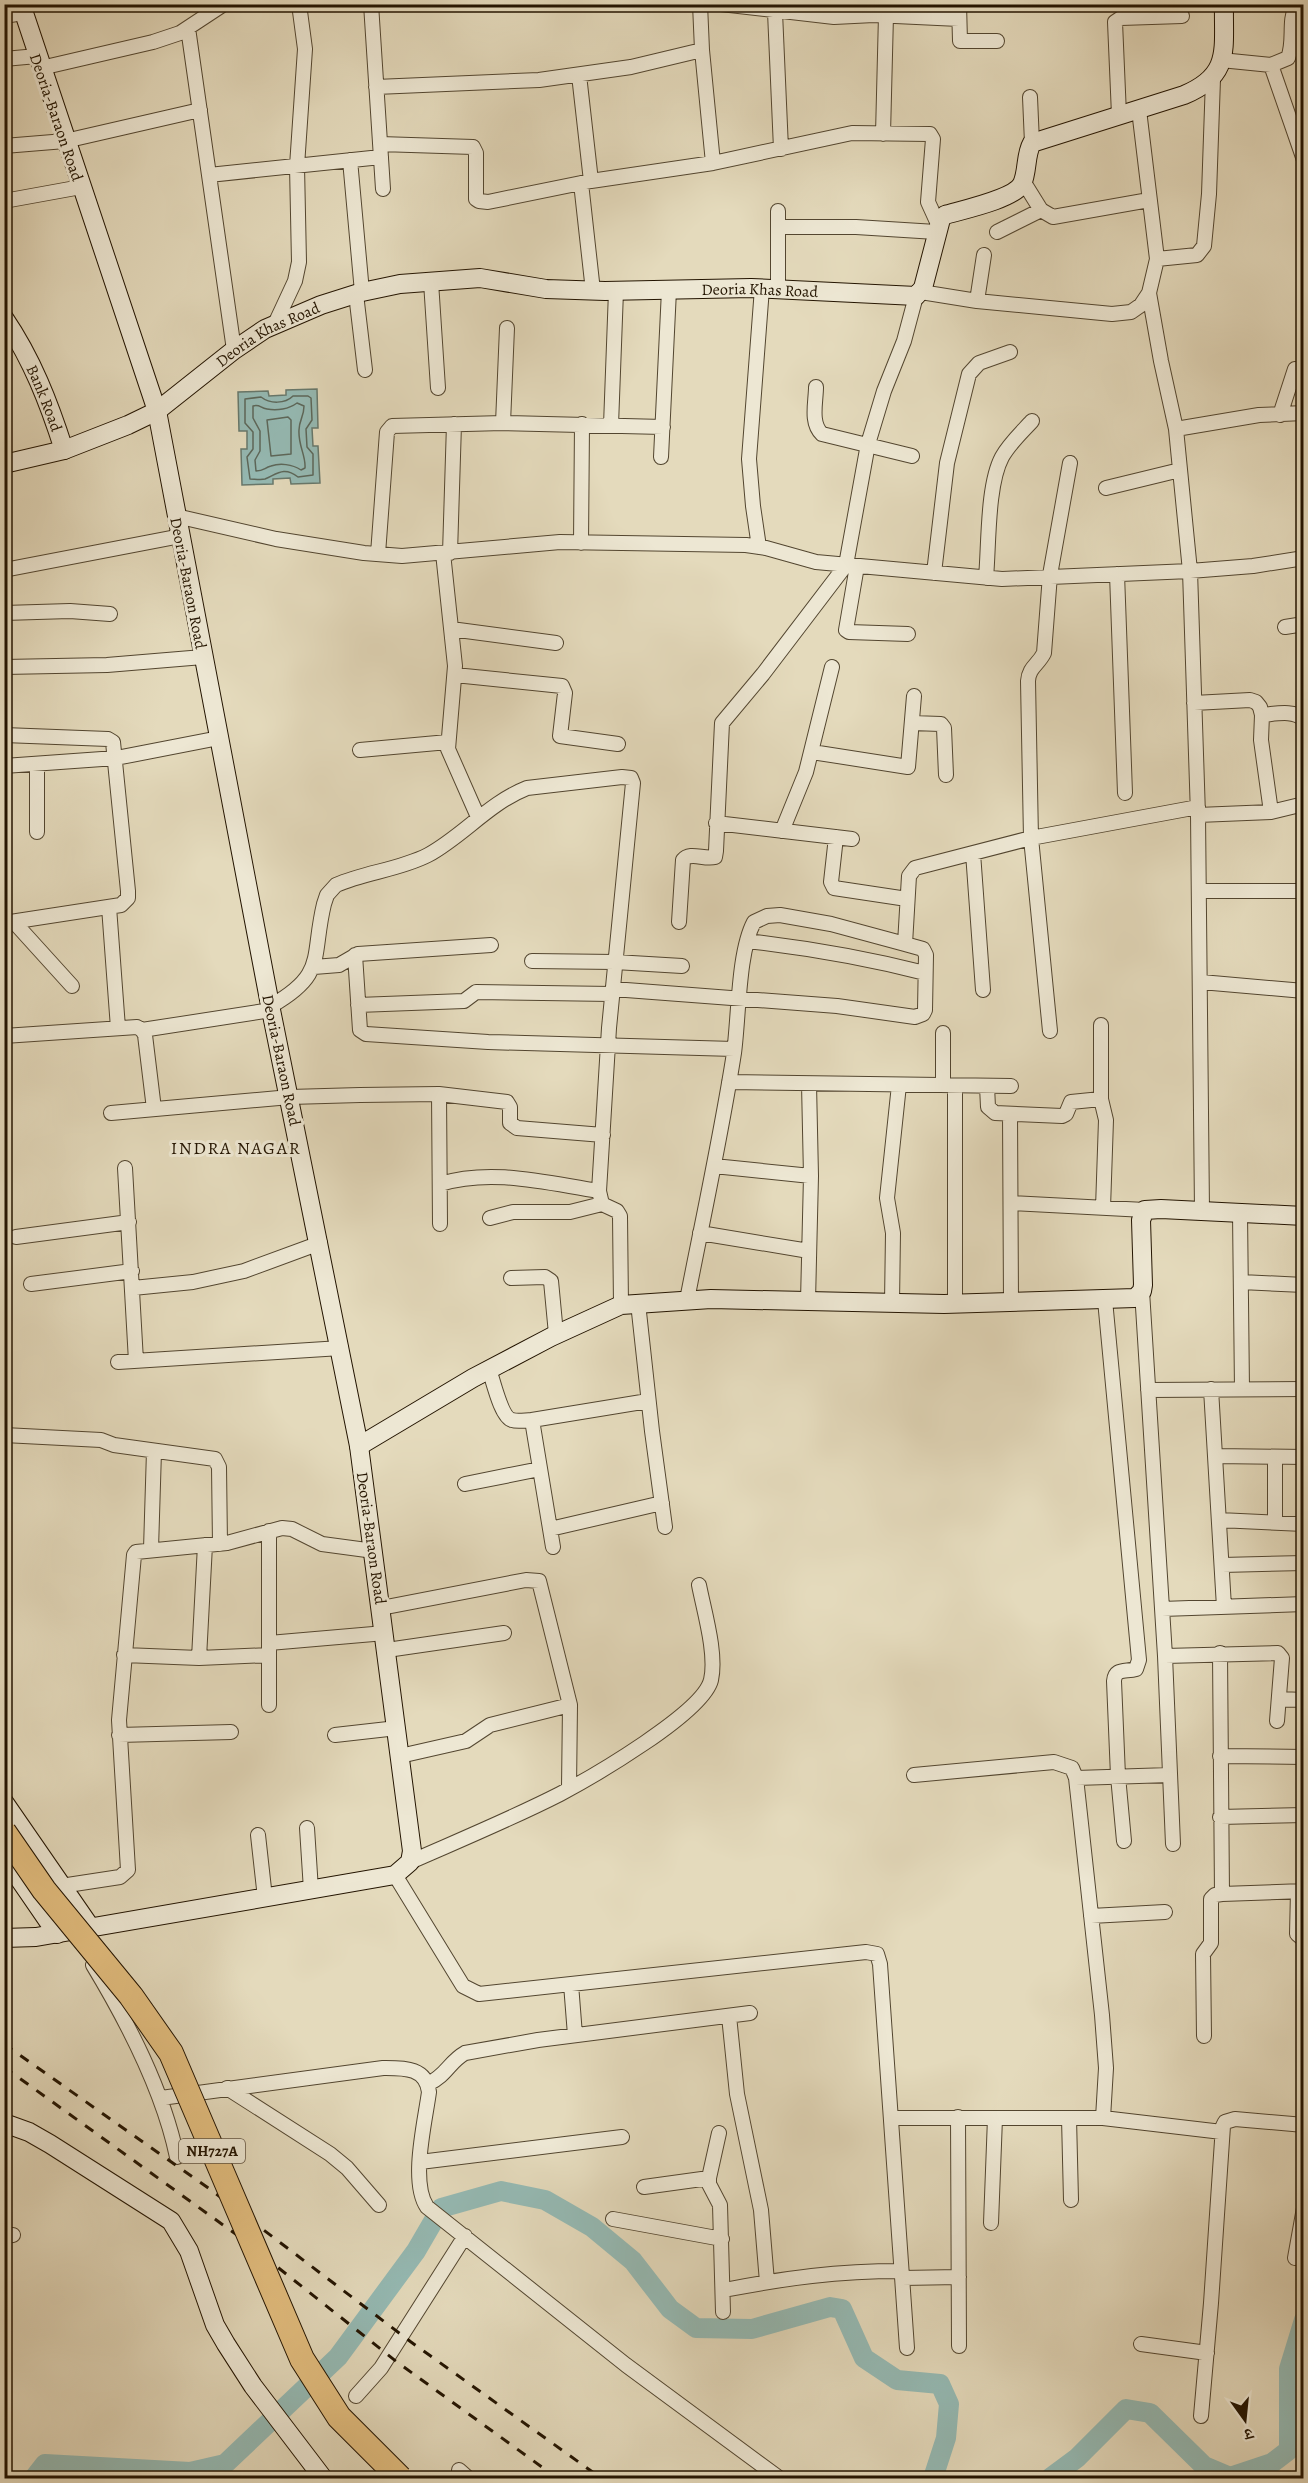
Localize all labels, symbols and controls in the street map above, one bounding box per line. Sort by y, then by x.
street label: Deoria-Baraon Road [24,51,88,185]
street label: Deoria Khas Road [701,278,819,303]
street label: Deoria Khas Road [211,297,324,373]
street label: Bank Road [21,361,67,435]
street label: Deoria-Baraon Road [164,515,212,651]
street label: Deoria-Baraon Road [256,993,306,1128]
district label: INDRA NAGAR [171,1136,301,1160]
street label: Deoria-Baraon Road [351,1470,391,1606]
road number: NH727A [179,2139,245,2163]
north arrow [1215,2390,1275,2450]
text: उ [1240,2422,1256,2446]

